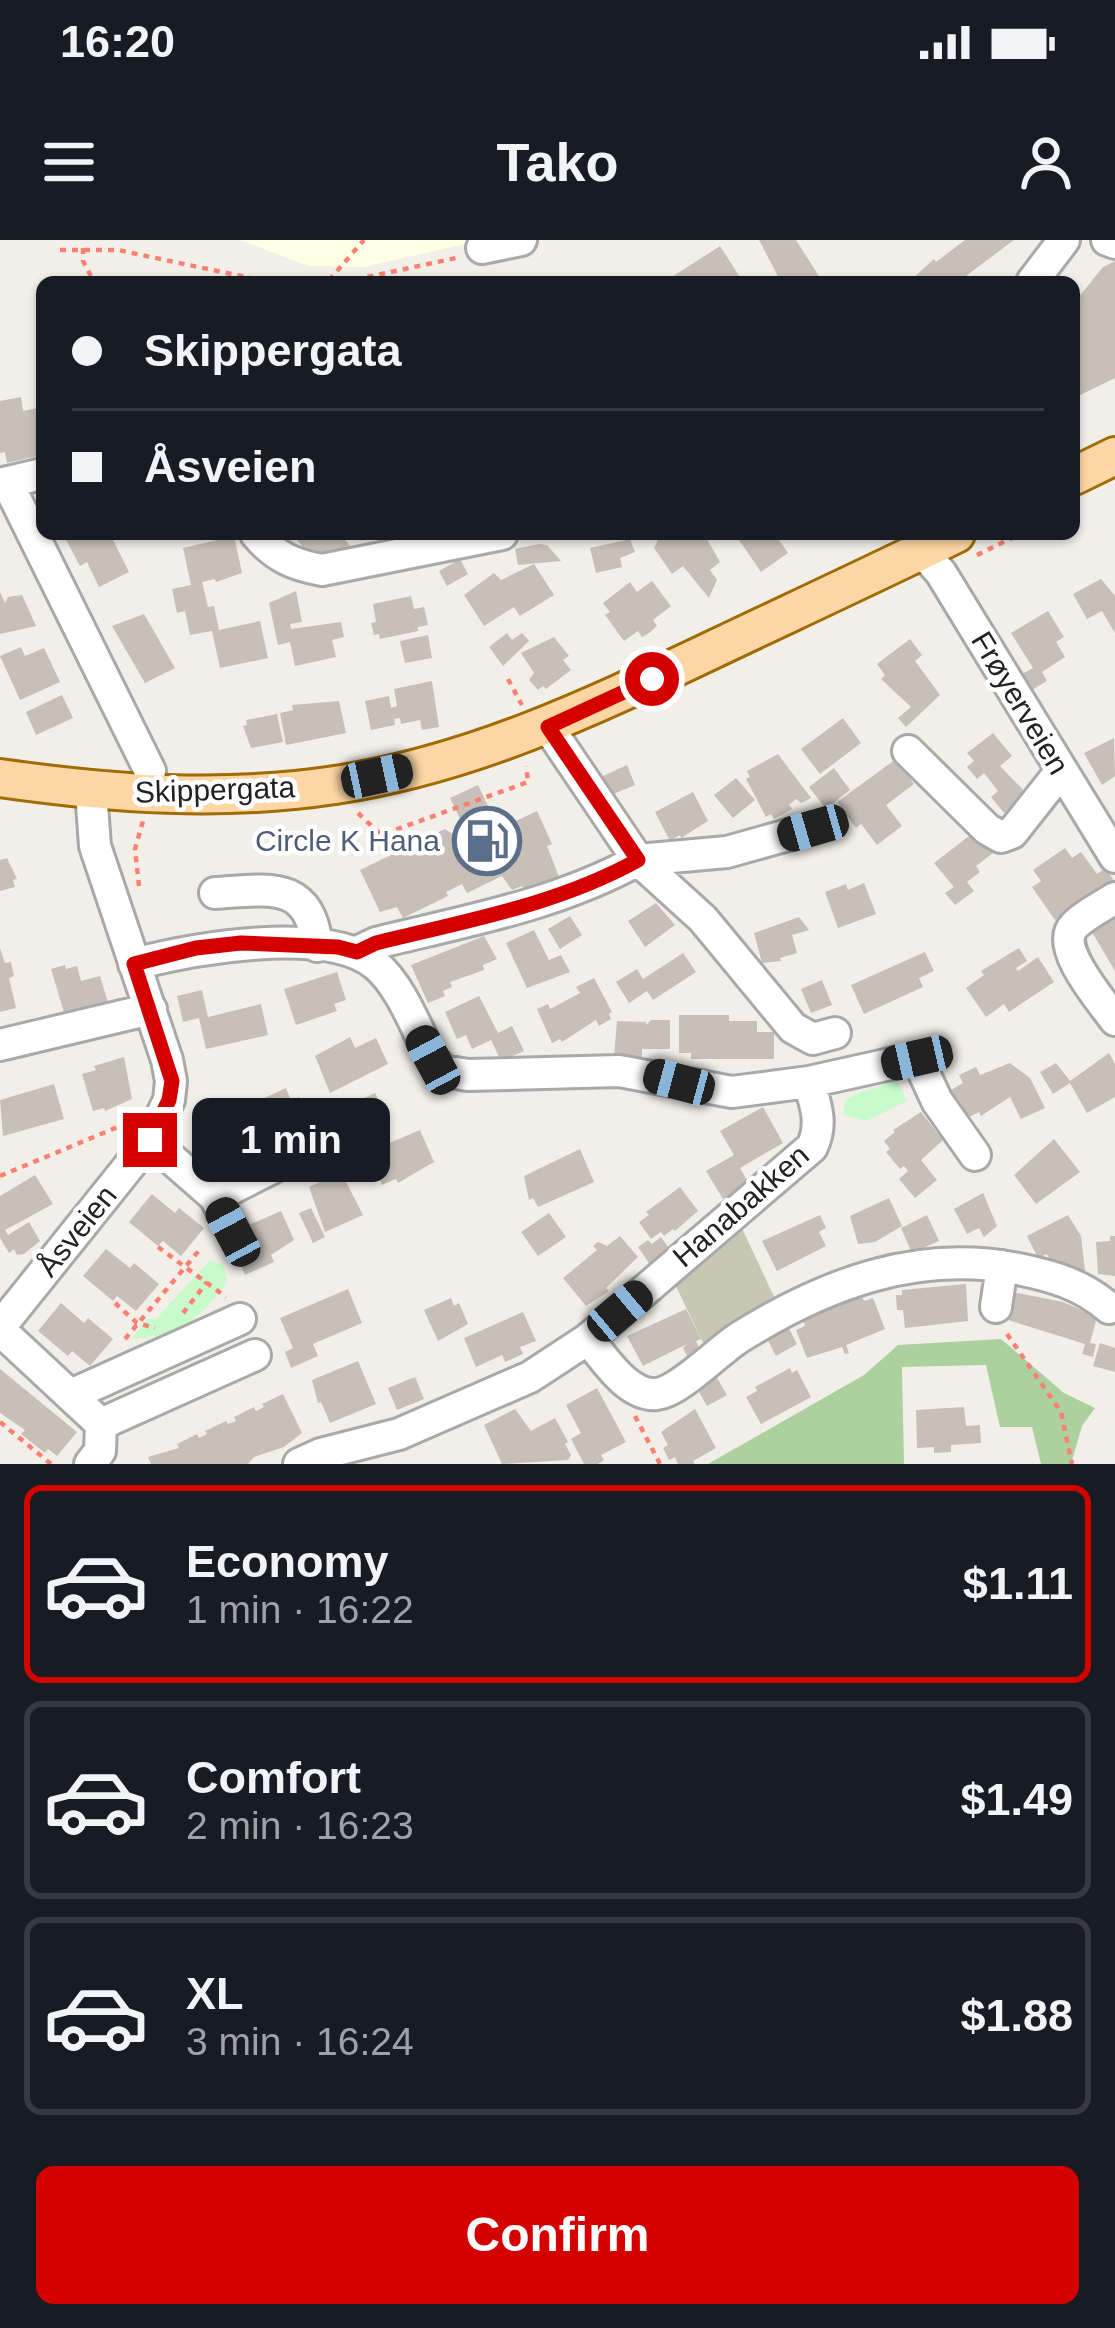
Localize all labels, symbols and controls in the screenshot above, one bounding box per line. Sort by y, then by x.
text: 16:20 [60,16,175,67]
icon: menu [36,129,102,195]
icon: person [1013,129,1079,195]
text: Tako [496,132,619,192]
text: Skippergata [144,325,402,376]
text: Åsveien [144,441,317,492]
street label: Frøyerveien [965,626,1076,780]
route start [625,652,679,706]
car [338,751,416,801]
street label: Skippergata [134,770,296,809]
car [773,801,853,855]
fuel station icon: Circle K Hana [452,806,522,876]
place label: Circle K Hana [255,824,440,857]
car [400,1020,466,1100]
car [878,1032,956,1084]
car [640,1055,718,1109]
callout: 1 min [192,1098,390,1182]
route end [123,1113,177,1167]
text: 1 min [240,1118,342,1161]
street label: Hanabakken [666,1138,815,1273]
street label: Åsveien [30,1179,123,1283]
car [200,1192,266,1272]
car [581,1274,659,1348]
icon: car [42,1530,150,1638]
text: Economy [186,1536,389,1587]
text: $1.11 [963,1558,1073,1609]
text: 1 min · 16:22 [186,1588,414,1631]
icon: car [42,1746,150,1854]
text: Comfort [186,1752,361,1803]
text: $1.49 [960,1774,1073,1825]
text: 2 min · 16:23 [186,1804,414,1847]
icon: car [42,1962,150,2070]
text: XL [186,1968,244,2019]
text: $1.88 [960,1990,1073,2041]
text: 3 min · 16:24 [186,2020,414,2063]
button: Confirm [36,2166,1079,2304]

